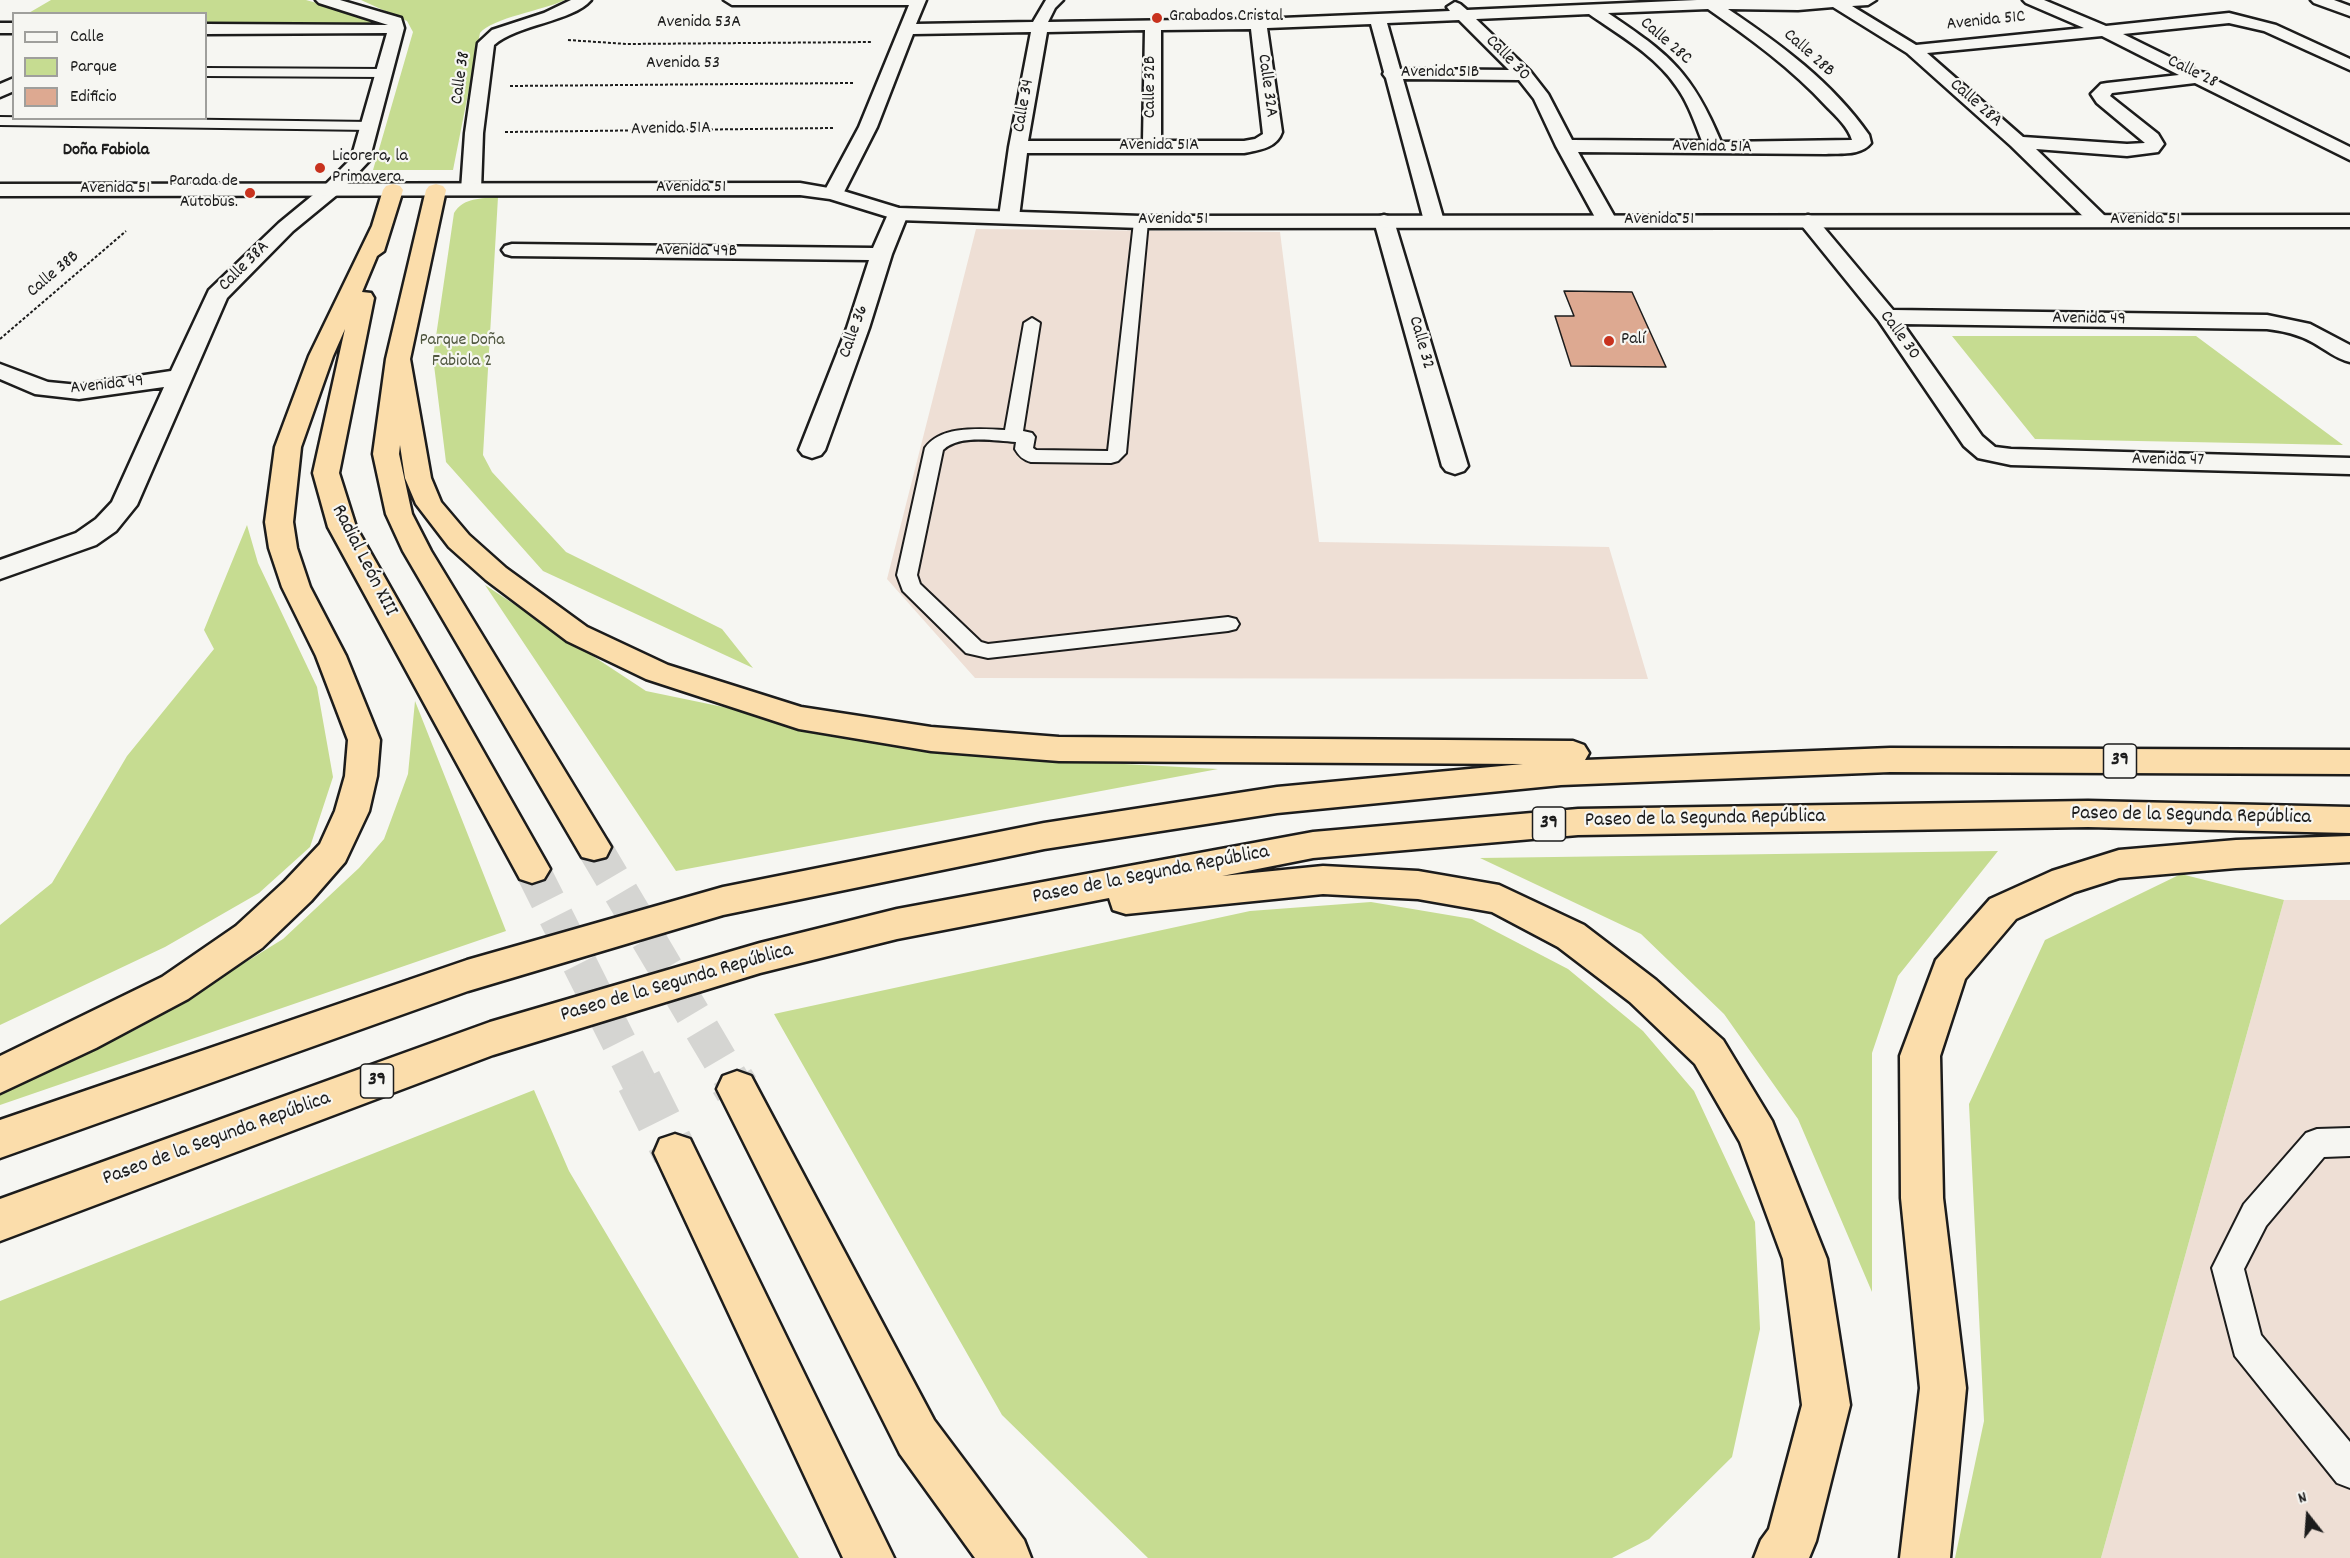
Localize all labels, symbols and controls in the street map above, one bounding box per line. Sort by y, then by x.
place label: Grabados Cristal [1169,7,1283,29]
street label: Avenida 51C [1946,7,2026,37]
marker: Grabados Cristal [1150,11,1164,25]
legend [12,12,207,120]
street label: Avenida 53A [657,13,741,35]
street label: Calle 28C [1635,14,1695,70]
text: Calle [70,25,104,50]
street label: Calle 28B [1778,25,1838,83]
street label: Calle 30 [1480,31,1534,87]
street label: Calle 38 [448,50,476,106]
street label: Calle 28 [2163,52,2221,94]
street label: Calle 32A [1251,53,1281,119]
street label: Avenida 53 [646,54,720,76]
text: Parque [70,55,117,80]
street label: Calle 32B [1141,56,1163,118]
street label: Avenida 51B [1401,63,1479,85]
street label: Calle 28A [1944,75,2006,133]
street label: Calle 34 [1010,78,1040,134]
text: Edificio [70,85,117,110]
street label: Avenida 51A [631,119,711,141]
street label: Avenida 51A [1119,136,1199,158]
street label: Avenida 51A [1672,137,1752,159]
district label: Doña Fabiola [63,141,149,163]
place label: Licorera, la Primavera. [332,147,408,190]
marker: Licorera, la Primavera. [313,161,327,175]
place label: Parada de Autobus. [169,172,238,214]
street label: Avenida 51 [656,178,726,200]
street label: Avenida 51 [80,179,150,201]
marker: Parada de Autobus. [243,186,257,200]
street label: Avenida 51 [1138,210,1208,232]
street label: Avenida 51 [1624,210,1694,232]
street label: Avenida 51 [2110,210,2180,232]
street label: Calle 38A [215,237,275,297]
street label: Avenida 49B [655,240,737,264]
street label: Calle 38B [23,247,85,303]
street label: Calle 36 [835,303,875,361]
street label: Calle 30 [1874,307,1924,365]
street label: Avenida 49 [2052,309,2126,331]
street label: Calle 32 [1402,314,1438,372]
place label: Palí [1621,330,1645,352]
park label: Parque Doña Fabiola 2 [419,331,505,374]
marker: Palí [1602,334,1616,348]
street label: Avenida 49 [69,371,145,401]
street label: Avenida 47 [2132,450,2204,472]
street label: Radial León XIII [324,501,402,621]
road number: 39 [2104,744,2136,778]
street label: Paseo de la Segunda República [2071,802,2311,832]
street label: Paseo de la Segunda República [1585,805,1825,835]
road number: 39 [1532,807,1566,841]
street label: Paseo de la Segunda República [1031,841,1271,911]
street label: Paseo de la Segunda República [558,939,796,1029]
road number: 39 [360,1064,394,1098]
street label: Paseo de la Segunda República [100,1087,334,1193]
north arrow [2278,1486,2338,1546]
text: N [2295,1486,2310,1510]

